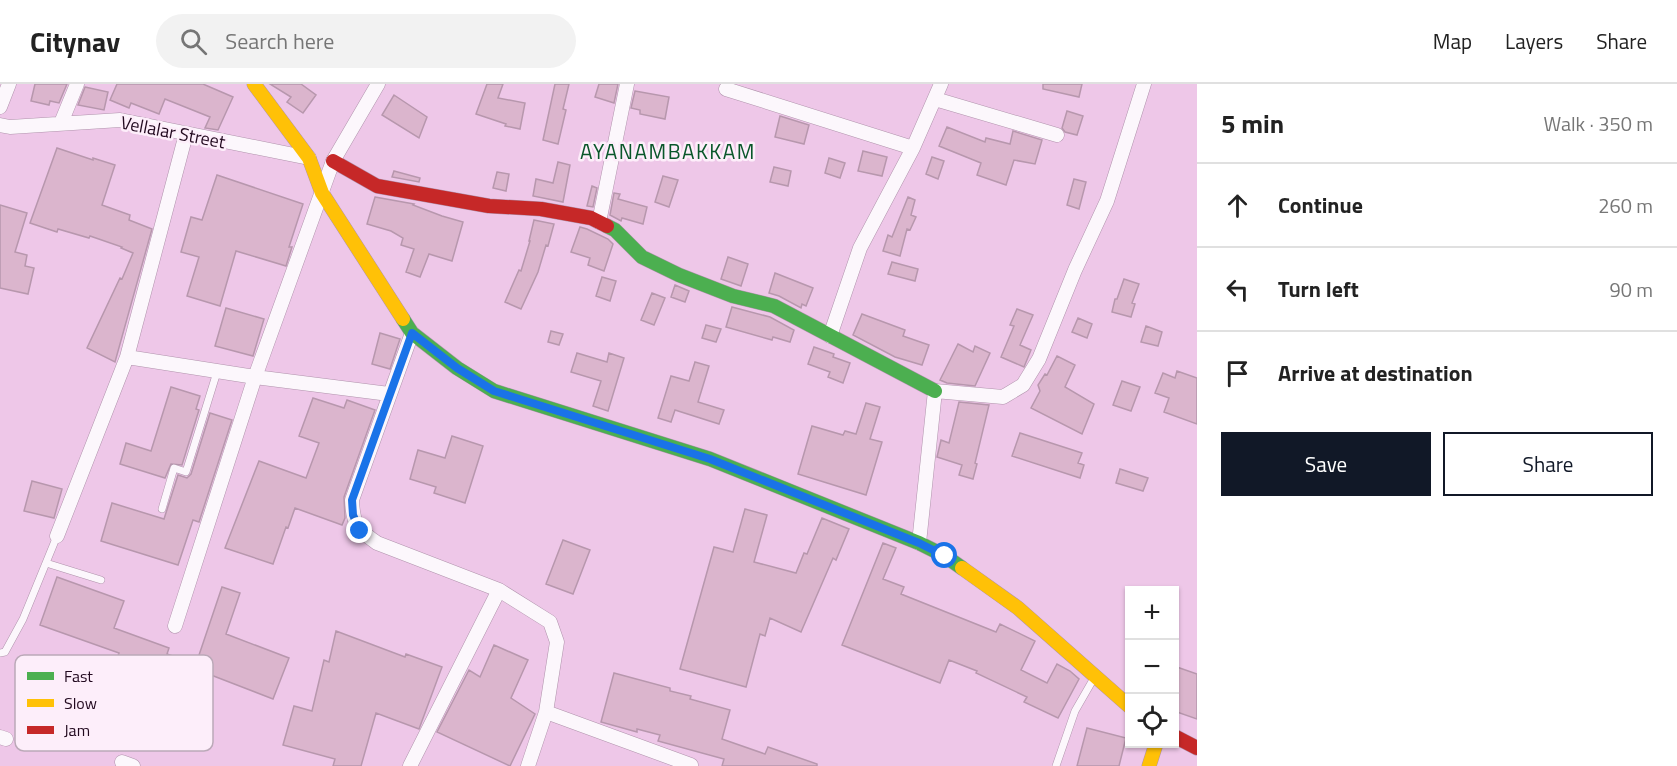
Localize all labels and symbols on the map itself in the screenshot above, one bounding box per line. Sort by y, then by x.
street label: Vellalar Street [118,109,228,156]
district label: AYANAMBAKKAM [580,135,756,167]
route end [346,517,372,543]
route start [931,542,957,568]
legend [15,655,213,751]
text: Fast [64,664,93,688]
text: Slow [64,691,97,715]
text: Jam [64,718,90,742]

